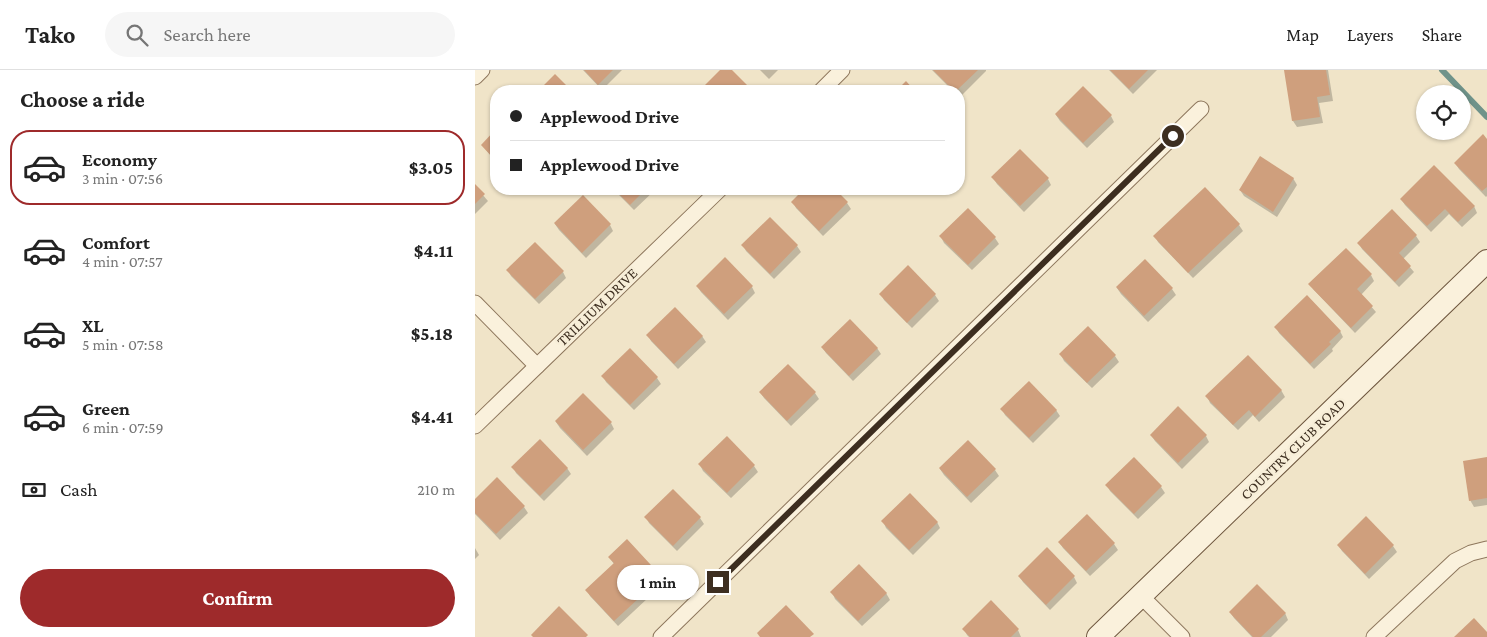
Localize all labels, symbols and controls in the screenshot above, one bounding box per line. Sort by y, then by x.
search box [105,12,455,57]
text: Tako [25,21,75,48]
icon: search [123,21,151,49]
text: Search here [163,24,251,45]
text: Map [1286,25,1319,45]
text: Layers [1347,25,1394,45]
text: Share [1422,25,1462,45]
map controls [1416,85,1471,140]
button: locate [1416,85,1471,140]
text: Choose a ride [20,87,145,112]
text: Applewood Drive [540,106,679,127]
route start [1162,125,1184,147]
icon: car [22,145,67,190]
text: Economy [82,149,157,170]
text: Applewood Drive [540,154,679,175]
text: $3.05 [409,157,453,178]
text: 3 min · 07:56 [82,170,163,187]
icon: car [22,228,67,273]
text: Comfort [82,232,150,253]
text: $4.11 [414,240,453,261]
text: 4 min · 07:57 [82,253,163,270]
street label: TRILLIUM DRIVE [554,265,640,349]
icon: car [22,311,67,356]
text: XL [82,315,104,336]
text: $5.18 [411,323,453,344]
text: 5 min · 07:58 [82,336,164,353]
icon: car [22,394,67,439]
street label: COUNTRY CLUB ROAD [1237,395,1349,503]
text: Green [82,398,130,419]
text: $4.41 [411,406,453,427]
text: 6 min · 07:59 [82,419,164,436]
icon: cash [20,476,48,504]
text: Cash [60,479,98,500]
text: 210 m [417,481,455,498]
callout: 1 min [618,564,701,600]
button: Confirm [20,569,455,627]
route end [707,571,729,593]
text: 1 min [640,574,676,591]

